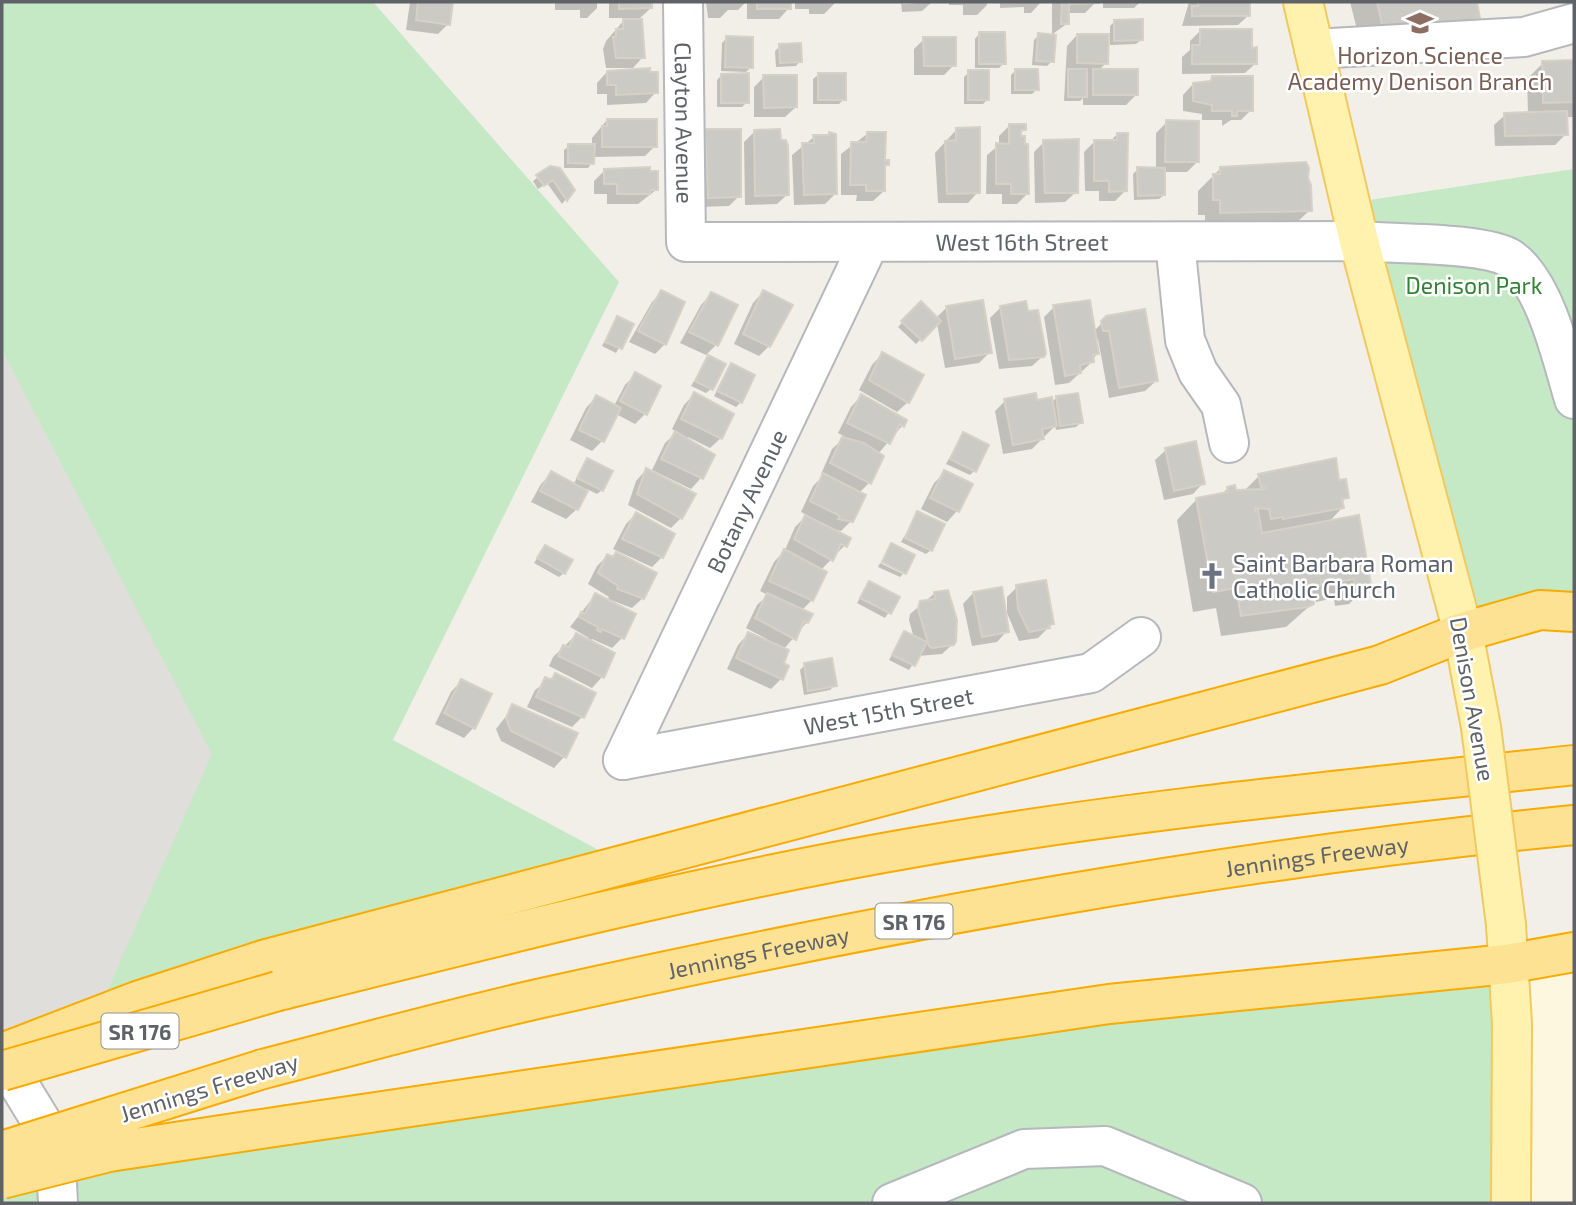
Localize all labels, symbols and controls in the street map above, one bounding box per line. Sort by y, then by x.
school or university icon: Horizon Science Academy Denison Branch [1405,8,1435,38]
place label: Horizon Science Academy Denison Branch [1288,41,1552,95]
street label: Clayton Avenue [670,42,700,204]
street label: West 16th Street [936,227,1109,256]
park label: Denison Park [1406,271,1543,299]
street label: Botany Avenue [700,425,792,577]
place label: Saint Barbara Roman Catholic Church [1233,549,1454,603]
church icon: Saint Barbara Roman Catholic Church [1197,561,1227,591]
street label: Denison Avenue [1445,615,1501,783]
street label: West 15th Street [801,681,976,740]
street label: Jennings Freeway [1223,829,1410,882]
road number: SR 176 [876,904,953,939]
street label: Jennings Freeway [665,920,852,984]
road number: SR 176 [102,1014,178,1048]
street label: Jennings Freeway [116,1047,302,1127]

